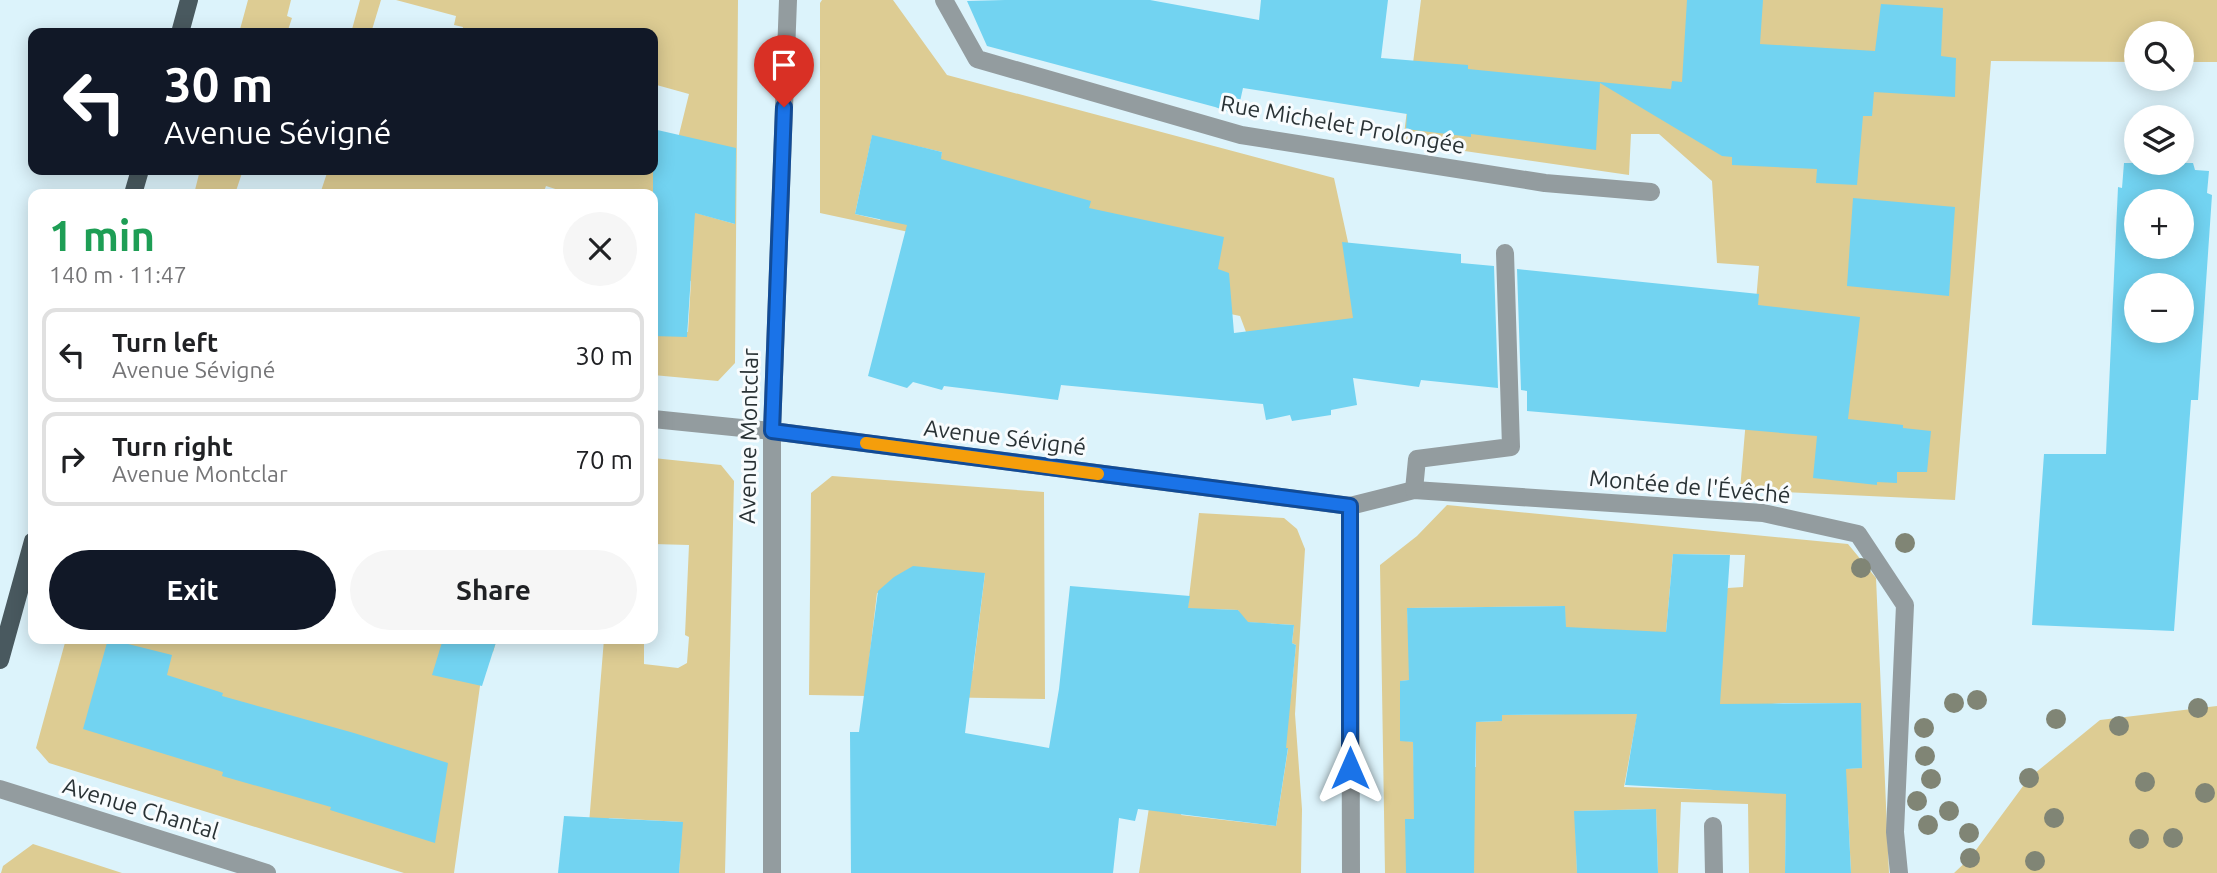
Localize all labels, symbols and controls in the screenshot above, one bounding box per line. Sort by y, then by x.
map controls [2124,21,2194,343]
button: search [2124,21,2194,91]
pin [754,35,814,107]
icon: arrive [765,46,803,84]
icon: left [49,56,140,147]
text: 30 m [164,56,273,111]
street label: Rue Michelet Prolongée [1219,90,1467,158]
button: layers [2124,105,2194,175]
text: Avenue Sévigné [164,114,391,150]
button: + [2124,189,2194,259]
text: 1 min [49,212,155,259]
button: close [563,212,637,286]
text: 140 m · 11:47 [49,262,187,287]
button: − [2124,273,2194,343]
text: Turn left [112,328,218,357]
icon: left [53,336,91,374]
text: 30 m [575,341,633,370]
street label: Avenue Montclar [734,348,762,524]
text: Avenue Sévigné [112,357,275,382]
street label: Avenue Sévigné [922,415,1088,459]
text: Turn right [112,432,233,461]
icon: right [53,440,91,478]
text: 70 m [575,445,633,474]
text: Avenue Montclar [112,461,288,486]
street label: Montée de l'Évêché [1588,464,1792,507]
button: Exit [49,550,336,630]
button: Share [350,550,637,630]
position arrow [1313,731,1387,805]
street label: Avenue Chantal [60,772,222,844]

